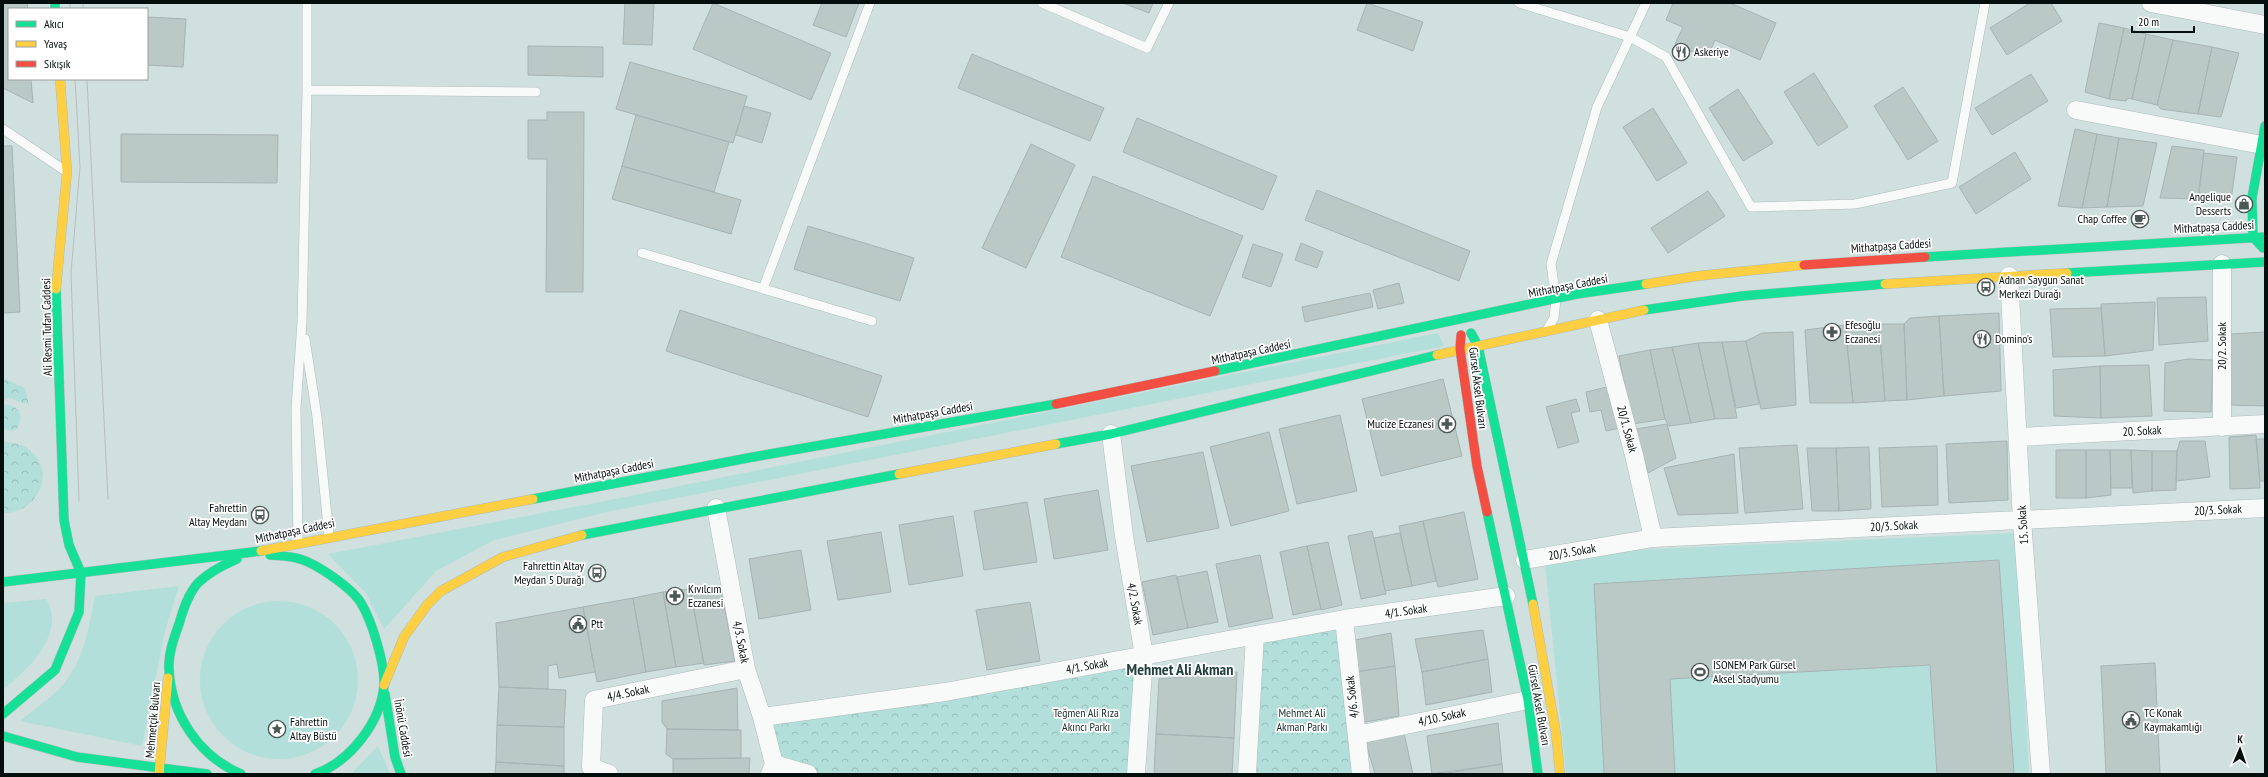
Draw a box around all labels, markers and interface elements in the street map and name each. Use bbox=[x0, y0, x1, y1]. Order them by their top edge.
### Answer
legend bbox=[8, 8, 148, 80]
scale bar bbox=[2132, 8, 2194, 34]
text: 20 m bbox=[2138, 14, 2159, 29]
text: Akıcı bbox=[44, 16, 64, 31]
text: Yavaş bbox=[44, 36, 67, 51]
restaurant icon: Askeriye bbox=[1671, 42, 1691, 62]
place label: Askeriye bbox=[1694, 44, 1729, 59]
text: Sıkışık bbox=[44, 56, 71, 71]
place label: Angelique Desserts bbox=[2189, 189, 2231, 218]
shop icon: Angelique Desserts bbox=[2234, 194, 2254, 214]
cafe icon: Chap Coffee bbox=[2130, 209, 2150, 229]
place label: Chap Coffee bbox=[2078, 211, 2127, 226]
street label: Mithatpaşa Caddesi bbox=[2173, 217, 2255, 236]
street label: Mithatpaşa Caddesi bbox=[1850, 235, 1932, 256]
street label: Mithatpaşa Caddesi bbox=[1527, 270, 1609, 301]
place label: Adnan Saygun Sanat Merkezi Durağı bbox=[1999, 272, 2084, 301]
bus stop icon: Adnan Saygun Sanat Merkezi Durağı bbox=[1976, 277, 1996, 297]
street label: Ali Resmi Tufan Caddesi bbox=[38, 278, 55, 376]
place label: Efesoğlu Eczanesi bbox=[1845, 317, 1881, 346]
pharmacy icon: Efesoğlu Eczanesi bbox=[1822, 322, 1842, 342]
street label: 20/2. Sokak bbox=[2214, 322, 2229, 370]
restaurant icon: Domino's bbox=[1972, 329, 1992, 349]
place label: Domino's bbox=[1995, 331, 2032, 346]
street label: Mithatpaşa Caddesi bbox=[1210, 336, 1292, 367]
street label: Gürsel Aksel Bulvarı bbox=[1466, 346, 1491, 430]
street label: Mithatpaşa Caddesi bbox=[892, 398, 974, 427]
street label: 20/1. Sokak bbox=[1614, 404, 1641, 454]
pharmacy icon: Mucize Eczanesi bbox=[1437, 414, 1457, 434]
place label: Mucize Eczanesi bbox=[1367, 416, 1434, 431]
street label: 20. Sokak bbox=[2122, 422, 2162, 439]
street label: Mithatpaşa Caddesi bbox=[573, 455, 655, 486]
place label: Fahrettin Altay Meydanı bbox=[189, 500, 247, 529]
street label: 20/3. Sokak bbox=[2194, 501, 2243, 518]
bus stop icon: Fahrettin Altay Meydanı bbox=[250, 505, 270, 525]
street label: 15. Sokak bbox=[2014, 505, 2031, 545]
street label: Mithatpaşa Caddesi bbox=[254, 515, 336, 546]
street label: 20/3. Sokak bbox=[1870, 517, 1919, 534]
street label: 20/3. Sokak bbox=[1547, 540, 1597, 563]
place label: Fahrettin Altay Meydan 5 Durağı bbox=[514, 558, 584, 587]
bus stop icon: Fahrettin Altay Meydan 5 Durağı bbox=[587, 563, 607, 583]
place label: Kıvılcım Eczanesi bbox=[688, 581, 723, 610]
street label: 4/2. Sokak bbox=[1124, 582, 1147, 627]
pharmacy icon: Kıvılcım Eczanesi bbox=[665, 586, 685, 606]
street label: 4/1. Sokak bbox=[1384, 600, 1428, 621]
public building icon: Ptt bbox=[568, 614, 588, 634]
place label: Ptt bbox=[591, 616, 604, 631]
street label: 4/3. Sokak bbox=[730, 620, 753, 665]
street label: 4/1. Sokak bbox=[1065, 654, 1110, 677]
place label: ISONEM Park Gürsel Aksel Stadyumu bbox=[1713, 657, 1796, 686]
district label: Mehmet Ali Akman bbox=[1127, 659, 1233, 679]
sports icon: ISONEM Park Gürsel Aksel Stadyumu bbox=[1690, 662, 1710, 682]
street label: Gürsel Aksel Bulvarı bbox=[1525, 663, 1554, 747]
street label: 4/6. Sokak bbox=[1342, 675, 1361, 719]
street label: Mehmetçik Bulvarı bbox=[142, 681, 163, 759]
street label: 4/4. Sokak bbox=[605, 681, 651, 704]
street label: İnönü Caddesi bbox=[391, 698, 416, 758]
street label: 4/10. Sokak bbox=[1417, 704, 1467, 729]
park label: Teğmen Ali Rıza Akıncı Parkı bbox=[1053, 705, 1119, 734]
park label: Mehmet Ali Akman Parkı bbox=[1276, 705, 1328, 734]
place label: TC Konak Kaymakamlığı bbox=[2144, 705, 2202, 734]
public building icon: TC Konak Kaymakamlığı bbox=[2121, 710, 2141, 730]
place label: Fahrettin Altay Büstü bbox=[290, 714, 337, 743]
place icon: Fahrettin Altay Büstü bbox=[267, 719, 287, 739]
north arrow bbox=[2220, 729, 2260, 769]
text: K bbox=[2237, 732, 2244, 746]

